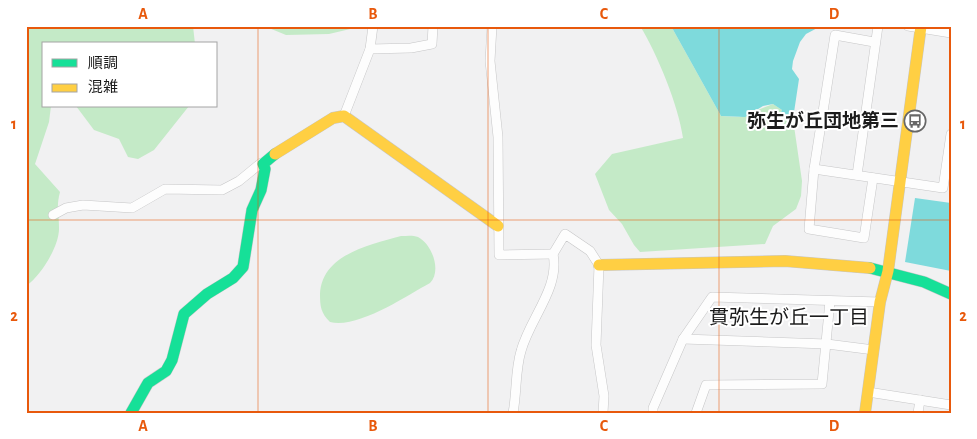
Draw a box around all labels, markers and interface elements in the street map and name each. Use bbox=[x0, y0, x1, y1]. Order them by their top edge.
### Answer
text: A bbox=[138, 6, 148, 22]
text: B bbox=[368, 6, 378, 22]
text: C bbox=[600, 6, 609, 22]
text: D bbox=[829, 6, 840, 22]
legend bbox=[42, 42, 218, 108]
text: 順調 bbox=[88, 56, 118, 71]
text: 混雑 bbox=[88, 79, 118, 95]
bus stop icon: 弥生が丘団地第三 bbox=[903, 109, 927, 133]
place label: 弥生が丘団地第三 bbox=[747, 110, 899, 131]
text: 1 bbox=[11, 116, 17, 132]
text: 1 bbox=[960, 116, 966, 132]
district label: 貫弥生が丘一丁目 bbox=[709, 307, 869, 328]
text: 2 bbox=[10, 308, 18, 324]
text: 2 bbox=[959, 308, 967, 324]
text: A bbox=[138, 418, 148, 434]
text: B bbox=[368, 418, 378, 434]
text: C bbox=[600, 418, 609, 434]
text: D bbox=[829, 418, 840, 434]

